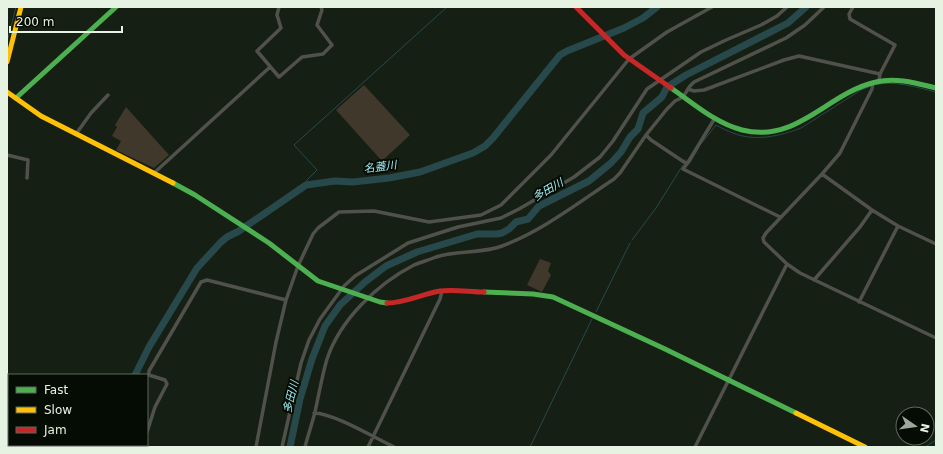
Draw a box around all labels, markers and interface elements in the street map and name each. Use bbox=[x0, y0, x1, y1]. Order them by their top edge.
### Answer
scale bar bbox=[10, 8, 122, 34]
text: 200 m bbox=[16, 15, 54, 29]
water label: 名蓋川 bbox=[363, 158, 398, 175]
water label: 多田川 bbox=[530, 176, 566, 204]
legend bbox=[8, 374, 148, 446]
water label: 多田川 bbox=[281, 378, 302, 415]
text: Fast bbox=[44, 383, 68, 397]
text: Slow bbox=[44, 403, 72, 417]
north arrow bbox=[895, 406, 935, 446]
text: N bbox=[917, 422, 932, 434]
text: Jam bbox=[43, 423, 67, 437]

